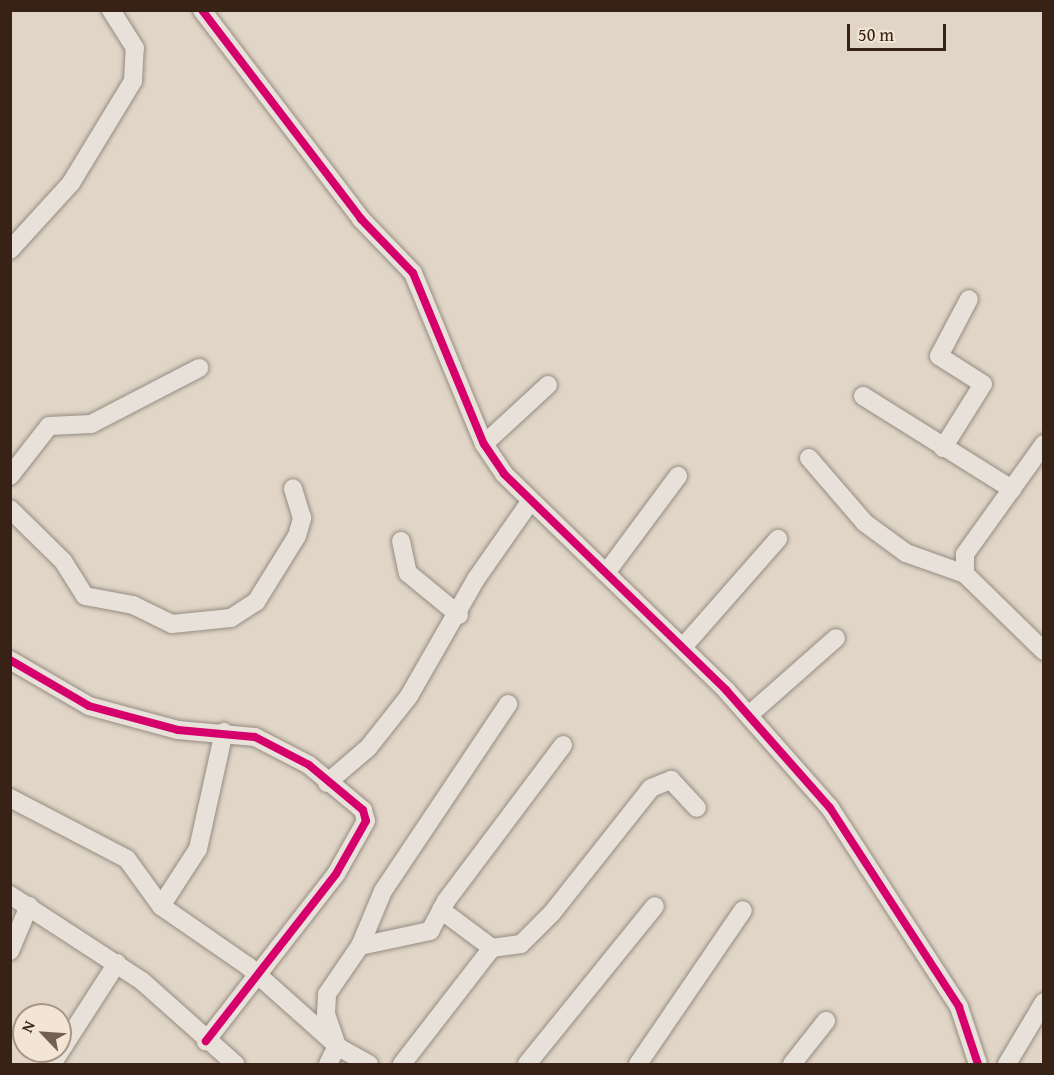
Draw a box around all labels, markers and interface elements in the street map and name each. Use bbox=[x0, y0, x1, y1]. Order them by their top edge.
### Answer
scale bar bbox=[850, 12, 949, 50]
text: 50 m bbox=[858, 21, 894, 48]
north arrow bbox=[12, 1003, 72, 1063]
text: N bbox=[14, 1016, 41, 1036]

